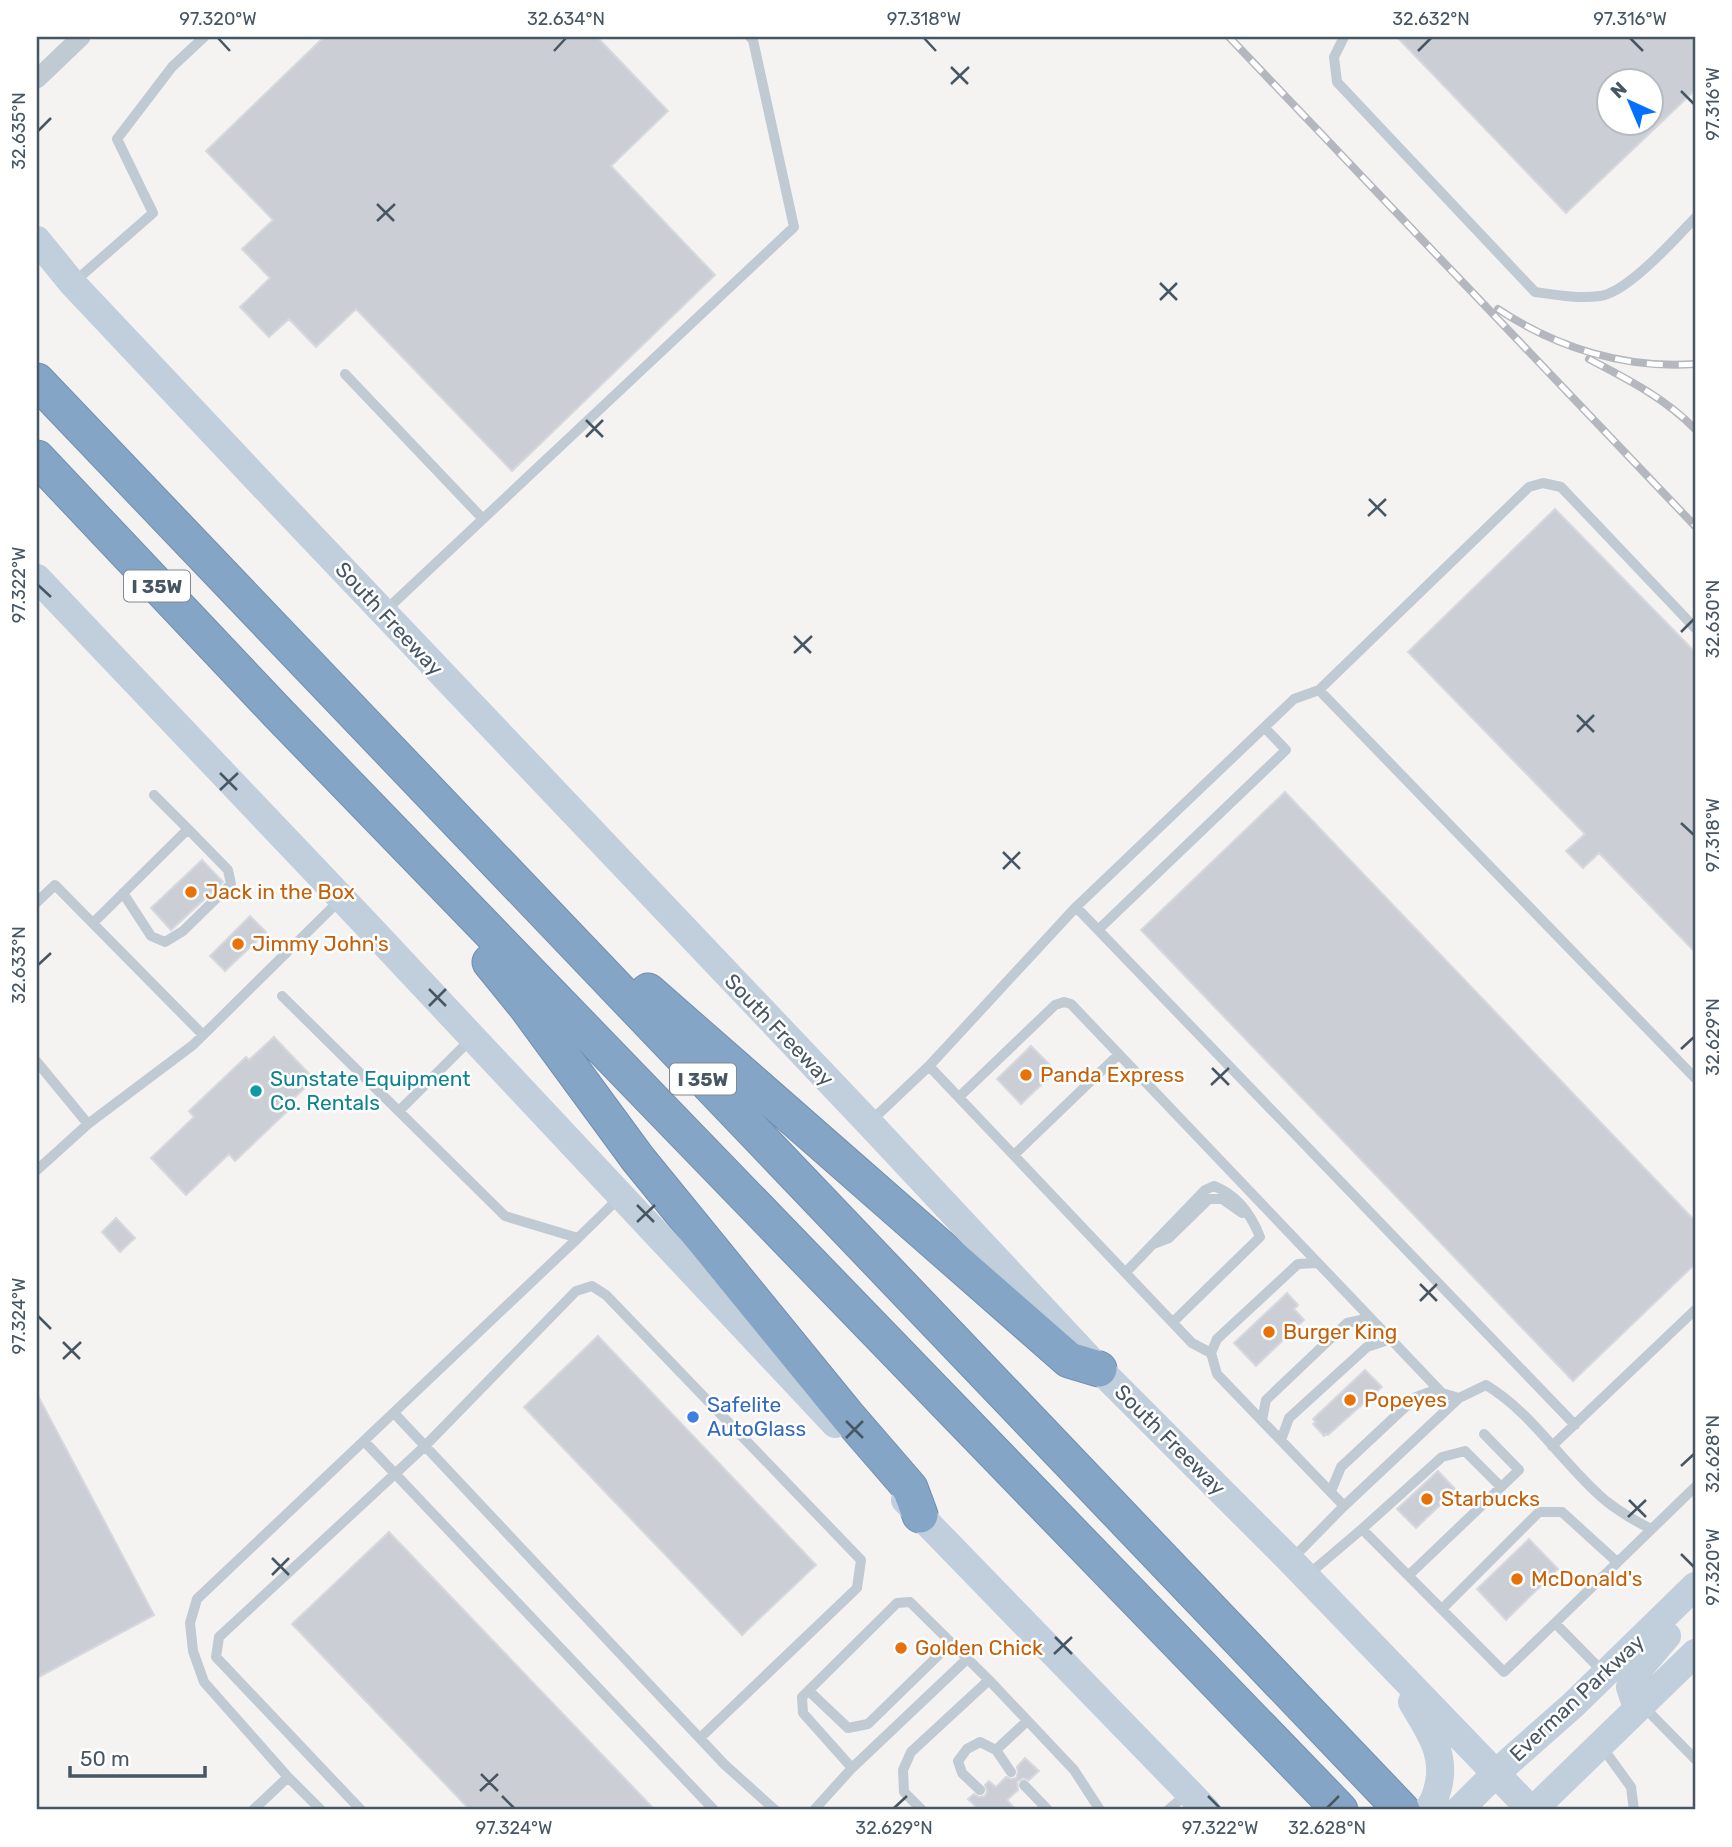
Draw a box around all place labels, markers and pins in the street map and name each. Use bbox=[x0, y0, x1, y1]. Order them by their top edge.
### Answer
place label: Jack in the Box bbox=[205, 879, 355, 904]
marker: Jack in the Box bbox=[183, 884, 199, 900]
place label: Jimmy John's bbox=[252, 931, 389, 956]
marker: Jimmy John's bbox=[230, 936, 246, 952]
place label: Panda Express bbox=[1040, 1062, 1184, 1087]
place label: Sunstate Equipment Co. Rentals bbox=[270, 1066, 471, 1115]
marker: Panda Express bbox=[1018, 1067, 1034, 1083]
marker: Sunstate Equipment Co. Rentals bbox=[248, 1083, 264, 1099]
place label: Burger King bbox=[1283, 1319, 1397, 1344]
marker: Burger King bbox=[1261, 1324, 1277, 1340]
place label: Popeyes bbox=[1364, 1387, 1447, 1412]
place label: Safelite AutoGlass bbox=[707, 1392, 806, 1441]
marker: Popeyes bbox=[1342, 1392, 1358, 1408]
marker: Safelite AutoGlass bbox=[685, 1409, 701, 1425]
place label: Starbucks bbox=[1441, 1486, 1540, 1511]
marker: Starbucks bbox=[1419, 1491, 1435, 1507]
place label: McDonald's bbox=[1531, 1566, 1643, 1591]
marker: McDonald's bbox=[1509, 1571, 1525, 1587]
place label: Golden Chick bbox=[915, 1635, 1043, 1660]
marker: Golden Chick bbox=[893, 1640, 909, 1656]

